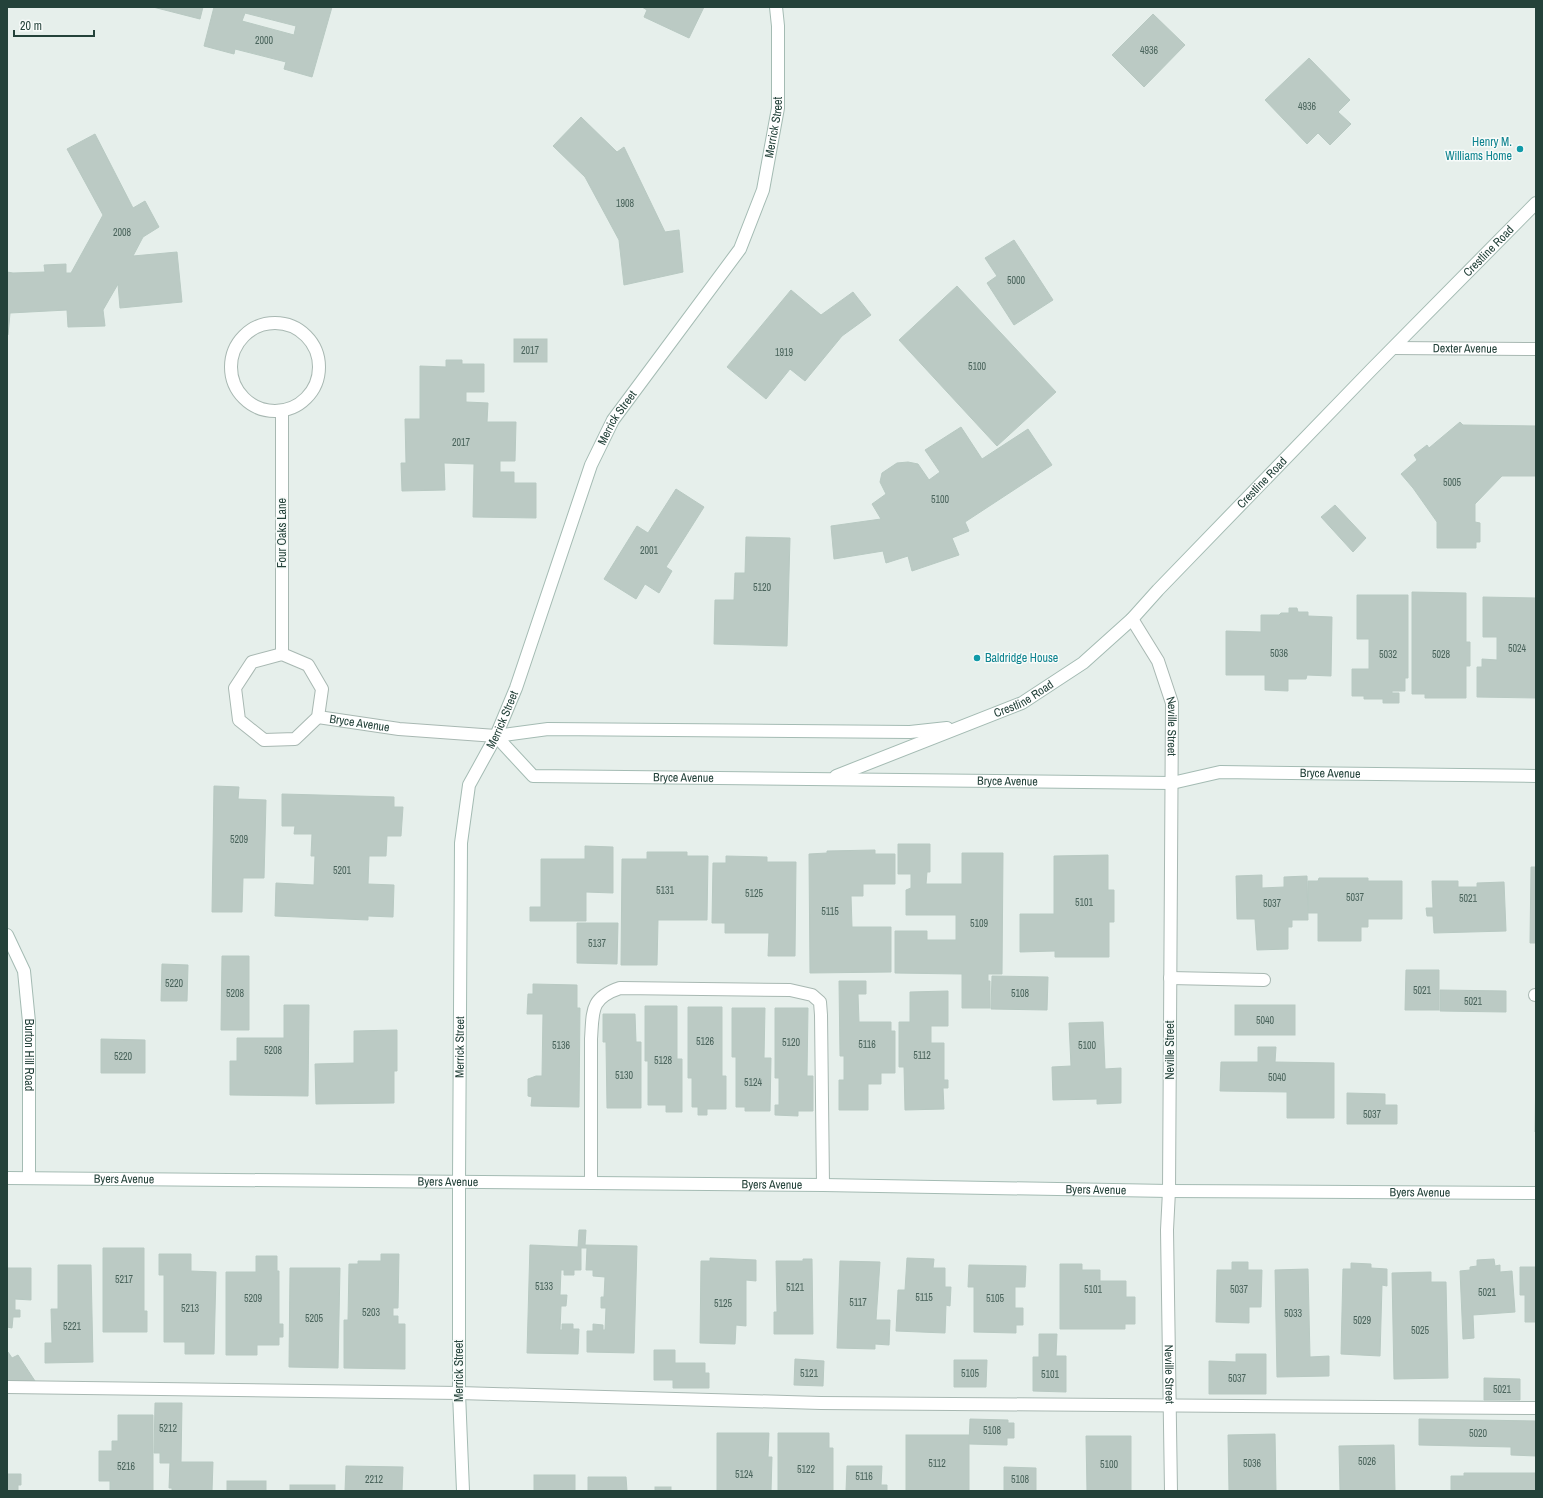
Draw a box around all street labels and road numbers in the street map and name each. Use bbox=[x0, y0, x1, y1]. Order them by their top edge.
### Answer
street label: Merrick Street bbox=[761, 96, 786, 159]
street label: Crestline Road bbox=[1460, 222, 1517, 280]
street label: Dexter Avenue bbox=[1433, 340, 1497, 357]
street label: Merrick Street bbox=[594, 387, 640, 448]
street label: Crestline Road bbox=[1233, 453, 1291, 512]
street label: Four Oaks Lane bbox=[274, 498, 290, 568]
street label: Crestline Road bbox=[991, 677, 1057, 721]
street label: Merrick Street bbox=[482, 688, 522, 752]
street label: Neville Street bbox=[1162, 695, 1180, 756]
street label: Bryce Avenue bbox=[328, 711, 391, 736]
street label: Bryce Avenue bbox=[1300, 765, 1361, 782]
street label: Bryce Avenue bbox=[653, 769, 714, 786]
street label: Bryce Avenue bbox=[977, 773, 1038, 790]
street label: Merrick Street bbox=[452, 1016, 468, 1078]
street label: Burton Hill Road bbox=[21, 1019, 37, 1091]
street label: Neville Street bbox=[1162, 1020, 1178, 1080]
street label: Byers Avenue bbox=[94, 1171, 154, 1187]
street label: Byers Avenue bbox=[418, 1174, 478, 1190]
street label: Byers Avenue bbox=[742, 1176, 802, 1193]
street label: Byers Avenue bbox=[1065, 1181, 1126, 1198]
street label: Byers Avenue bbox=[1390, 1184, 1450, 1201]
street label: Merrick Street bbox=[451, 1340, 467, 1402]
street label: Neville Street bbox=[1161, 1345, 1178, 1404]

